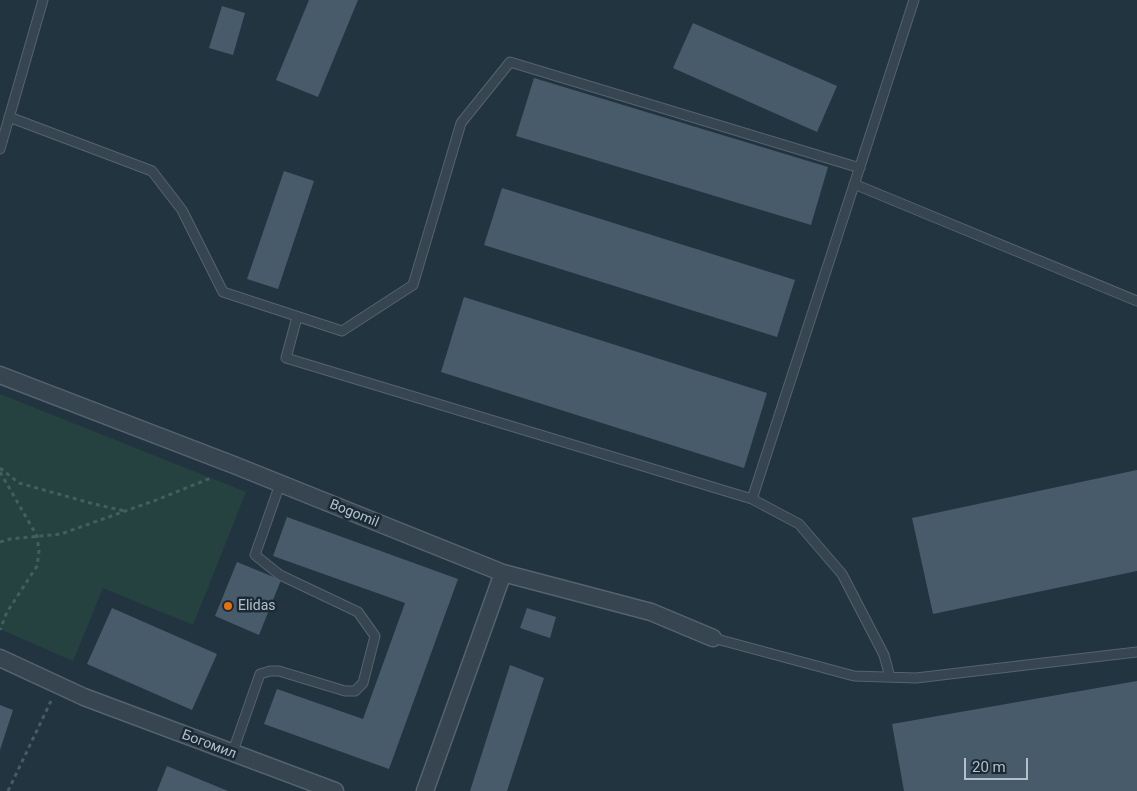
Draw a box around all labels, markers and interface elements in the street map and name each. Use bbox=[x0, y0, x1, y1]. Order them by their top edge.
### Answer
street label: Bogomil bbox=[327, 497, 381, 531]
place label: Elidas bbox=[238, 598, 276, 614]
marker: Elidas bbox=[222, 600, 234, 612]
street label: Богомил bbox=[179, 727, 239, 763]
scale bar bbox=[967, 748, 1031, 780]
text: 20 m bbox=[972, 758, 1006, 776]

